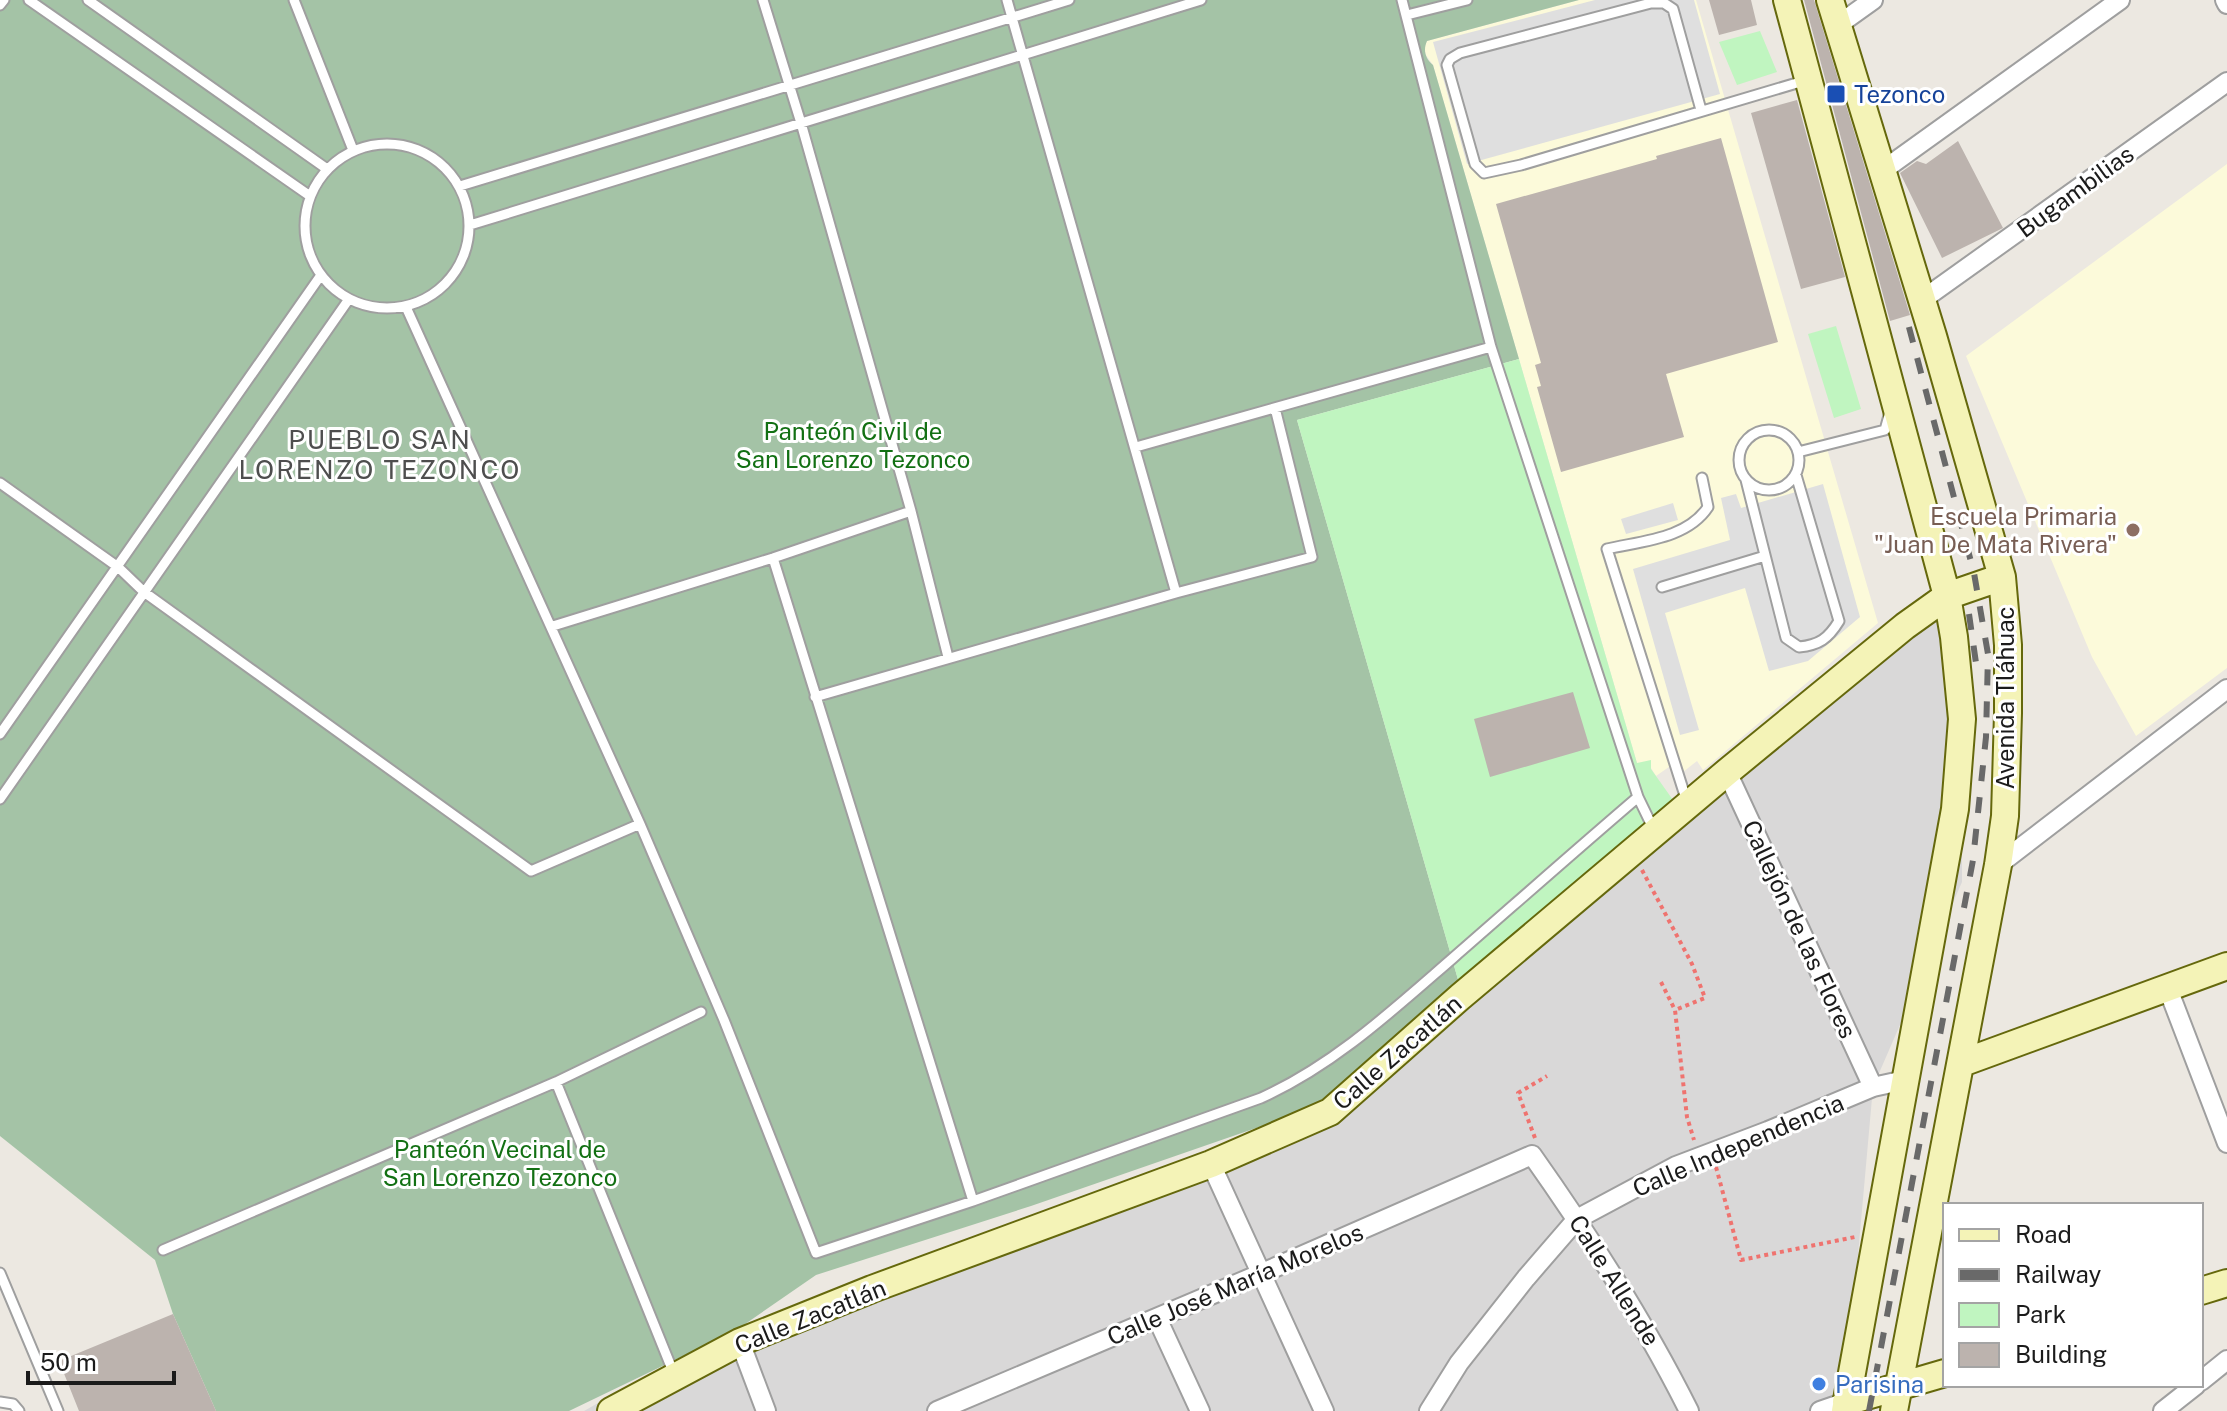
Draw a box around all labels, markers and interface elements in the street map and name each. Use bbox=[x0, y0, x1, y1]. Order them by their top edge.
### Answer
place label: Tezonco bbox=[1854, 80, 1945, 108]
marker: Tezonco bbox=[1825, 83, 1847, 105]
street label: Bugambilias bbox=[2011, 139, 2139, 243]
park label: Panteón Civil de San Lorenzo Tezonco bbox=[736, 417, 970, 473]
district label: PUEBLO SAN LORENZO TEZONCO bbox=[239, 424, 521, 485]
place label: Escuela Primaria "Juan De Mata Rivera" bbox=[1874, 502, 2117, 558]
marker: Escuela Primaria "Juan De Mata Rivera" bbox=[2124, 521, 2142, 539]
street label: Avenida Tláhuac bbox=[1991, 606, 2019, 790]
street label: Callejón de las Flores bbox=[1737, 816, 1863, 1042]
street label: Calle Zacatlán bbox=[1327, 989, 1467, 1115]
street label: Calle Independencia bbox=[1628, 1088, 1848, 1202]
park label: Panteón Vecinal de San Lorenzo Tezonco bbox=[383, 1135, 617, 1191]
legend bbox=[1943, 1203, 2203, 1387]
street label: Calle Allende bbox=[1564, 1210, 1666, 1350]
street label: Calle José María Morelos bbox=[1103, 1217, 1367, 1351]
text: Road bbox=[2015, 1220, 2072, 1248]
text: Railway bbox=[2015, 1260, 2101, 1288]
street label: Calle Zacatlán bbox=[730, 1273, 890, 1359]
text: Park bbox=[2015, 1300, 2066, 1328]
scale bar bbox=[28, 1335, 174, 1385]
text: Building bbox=[2015, 1340, 2107, 1368]
text: 50 m bbox=[40, 1348, 97, 1376]
place label: Parisina bbox=[1835, 1370, 1924, 1398]
marker: Parisina bbox=[1810, 1375, 1828, 1393]

